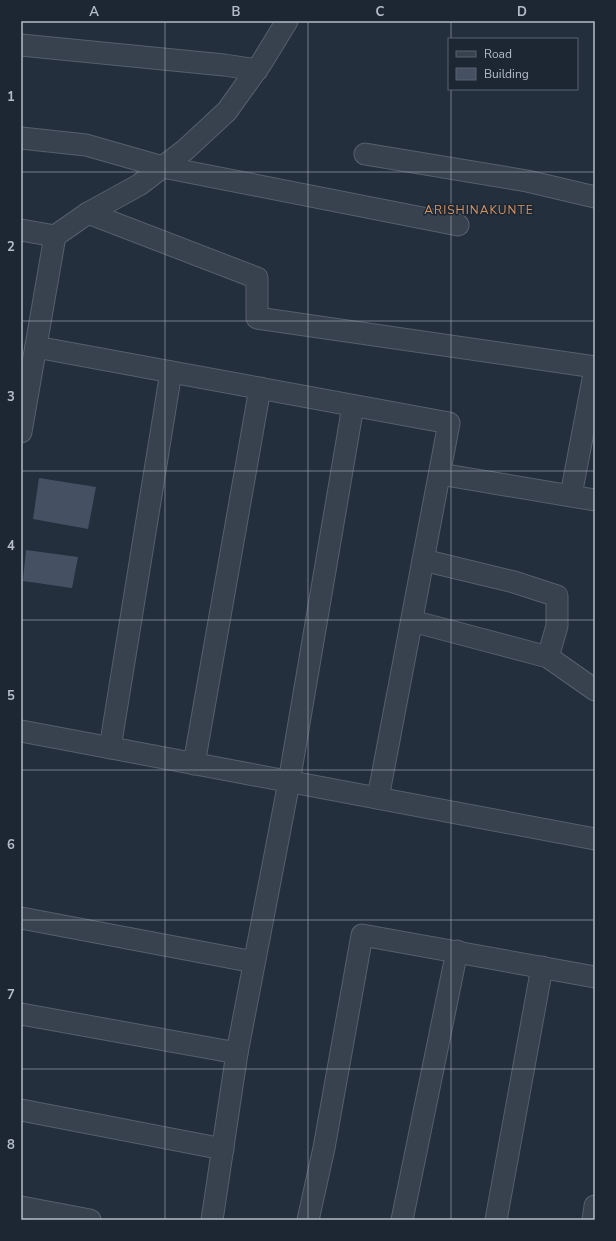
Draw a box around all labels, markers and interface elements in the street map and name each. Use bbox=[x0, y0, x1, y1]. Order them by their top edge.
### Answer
text: A bbox=[89, 3, 99, 21]
text: B bbox=[232, 3, 241, 21]
text: C bbox=[376, 3, 385, 21]
text: D bbox=[517, 3, 527, 21]
legend bbox=[448, 38, 578, 90]
text: Road bbox=[484, 46, 512, 62]
text: Building bbox=[484, 66, 529, 82]
text: 1 bbox=[7, 88, 15, 106]
district label: ARISHINAKUNTE bbox=[424, 202, 534, 218]
text: 2 bbox=[7, 238, 15, 256]
text: 3 bbox=[7, 388, 15, 406]
text: 4 bbox=[7, 537, 15, 555]
text: 5 bbox=[7, 687, 15, 705]
text: 6 bbox=[7, 836, 15, 854]
text: 7 bbox=[7, 986, 15, 1004]
text: 8 bbox=[7, 1136, 15, 1154]

